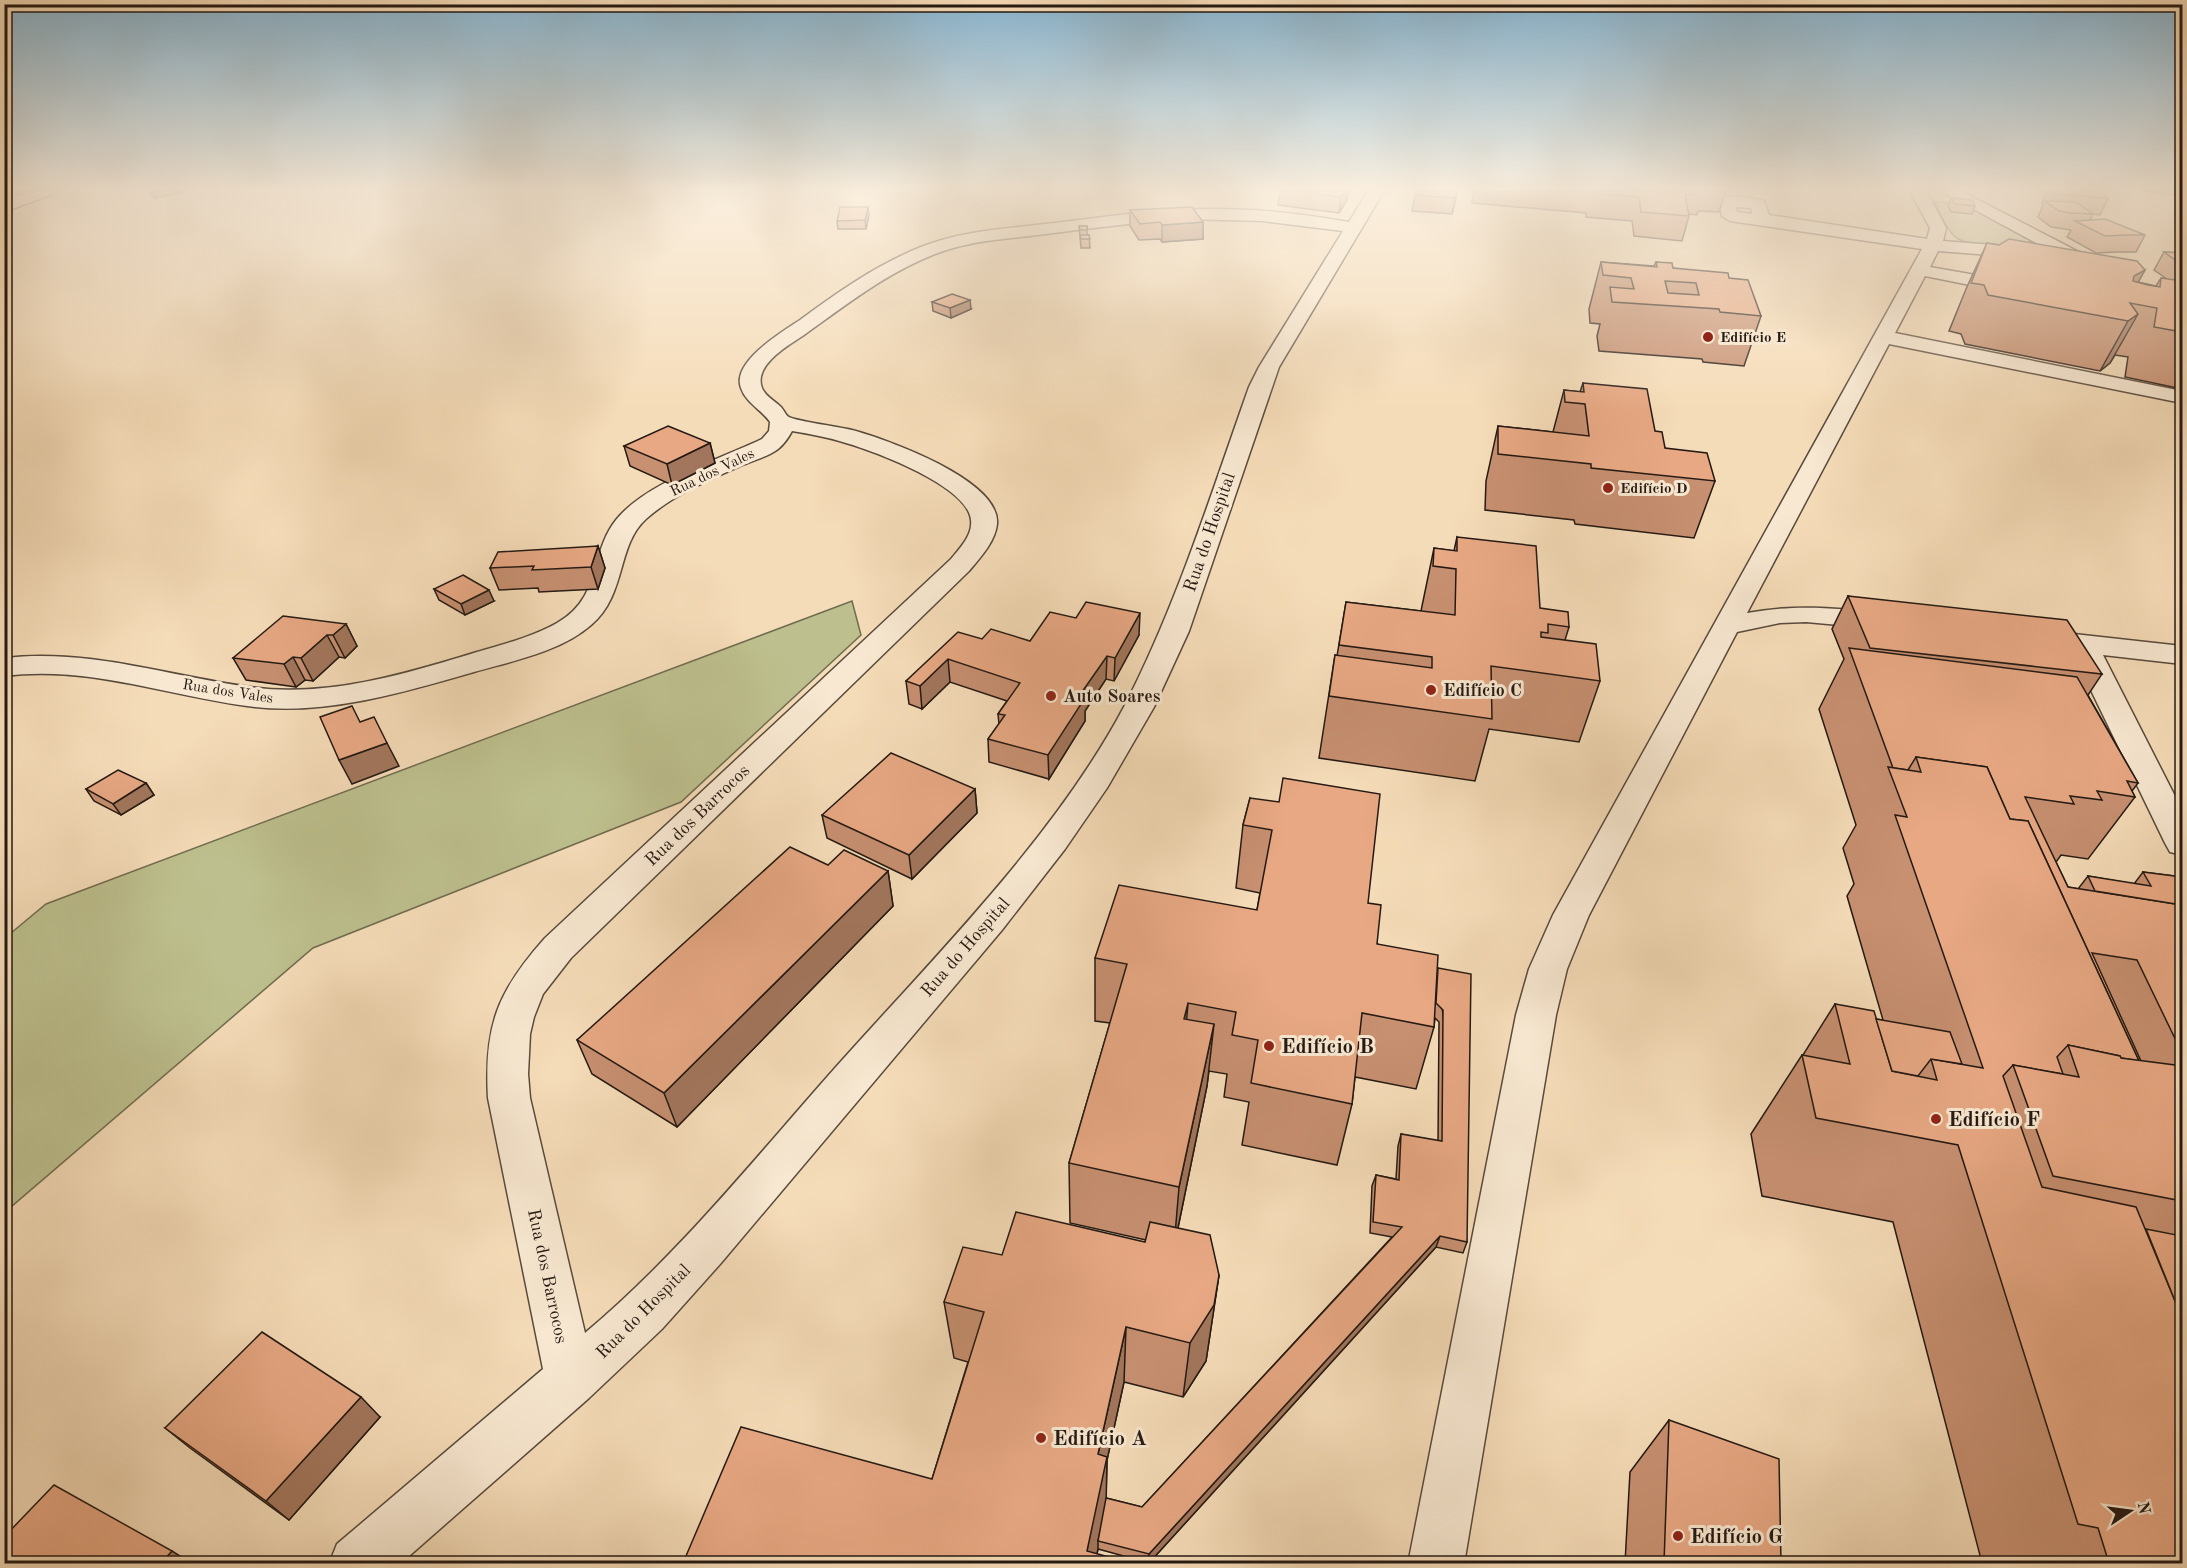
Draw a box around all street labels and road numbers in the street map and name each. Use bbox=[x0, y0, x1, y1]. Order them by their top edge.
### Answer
street label: Rua dos Vales bbox=[668, 447, 757, 500]
street label: Rua do Hospital bbox=[1181, 470, 1239, 594]
street label: Rua dos Vales bbox=[181, 678, 274, 707]
street label: Rua dos Barrocos bbox=[642, 761, 753, 870]
street label: Rua do Hospital bbox=[918, 894, 1014, 1001]
street label: Rua dos Barrocos bbox=[524, 1207, 570, 1345]
street label: Rua do Hospital bbox=[593, 1261, 694, 1362]

